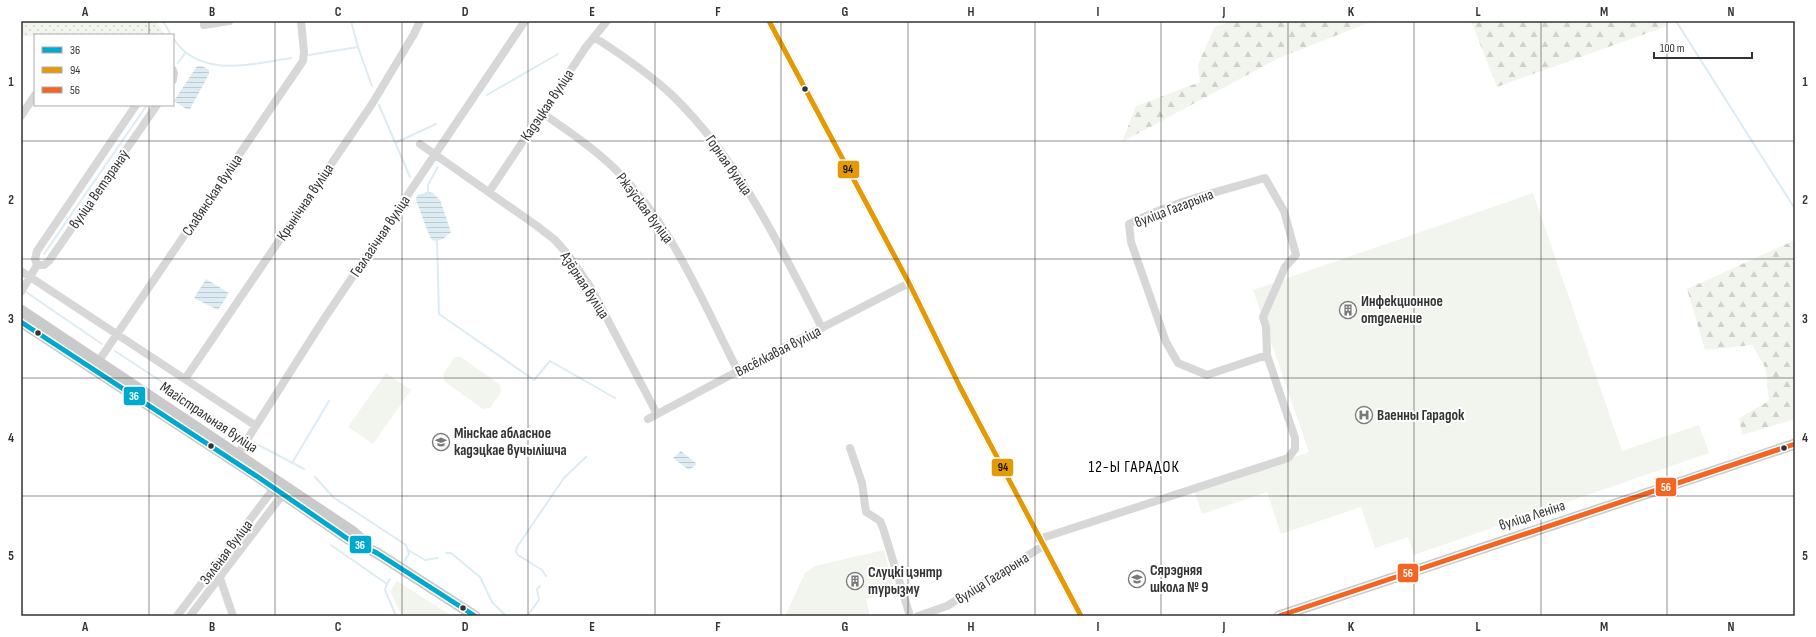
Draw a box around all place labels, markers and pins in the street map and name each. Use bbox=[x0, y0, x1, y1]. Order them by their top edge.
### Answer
unlabelled marker bbox=[800, 84, 810, 94]
place label: Инфекционное отделение bbox=[1361, 292, 1443, 328]
building icon: Инфекционное отделение bbox=[1338, 300, 1358, 320]
unlabelled marker bbox=[33, 328, 43, 338]
hospital icon: Ваенны Гарадок bbox=[1354, 405, 1374, 425]
place label: Ваенны Гарадок bbox=[1377, 406, 1465, 425]
place label: Мінскае абласное кадэцкае вучылішча bbox=[454, 424, 567, 460]
school or university icon: Мінскае абласное кадэцкае вучылішча bbox=[431, 432, 451, 452]
unlabelled marker bbox=[206, 441, 216, 451]
unlabelled marker bbox=[1779, 443, 1789, 453]
place label: Сярэдняя школа № 9 bbox=[1150, 561, 1208, 597]
place label: Слуцкі цэнтр турызму bbox=[868, 563, 942, 599]
school or university icon: Сярэдняя школа № 9 bbox=[1127, 569, 1147, 589]
building icon: Слуцкі цэнтр турызму bbox=[845, 571, 865, 591]
unlabelled marker bbox=[458, 603, 468, 613]

